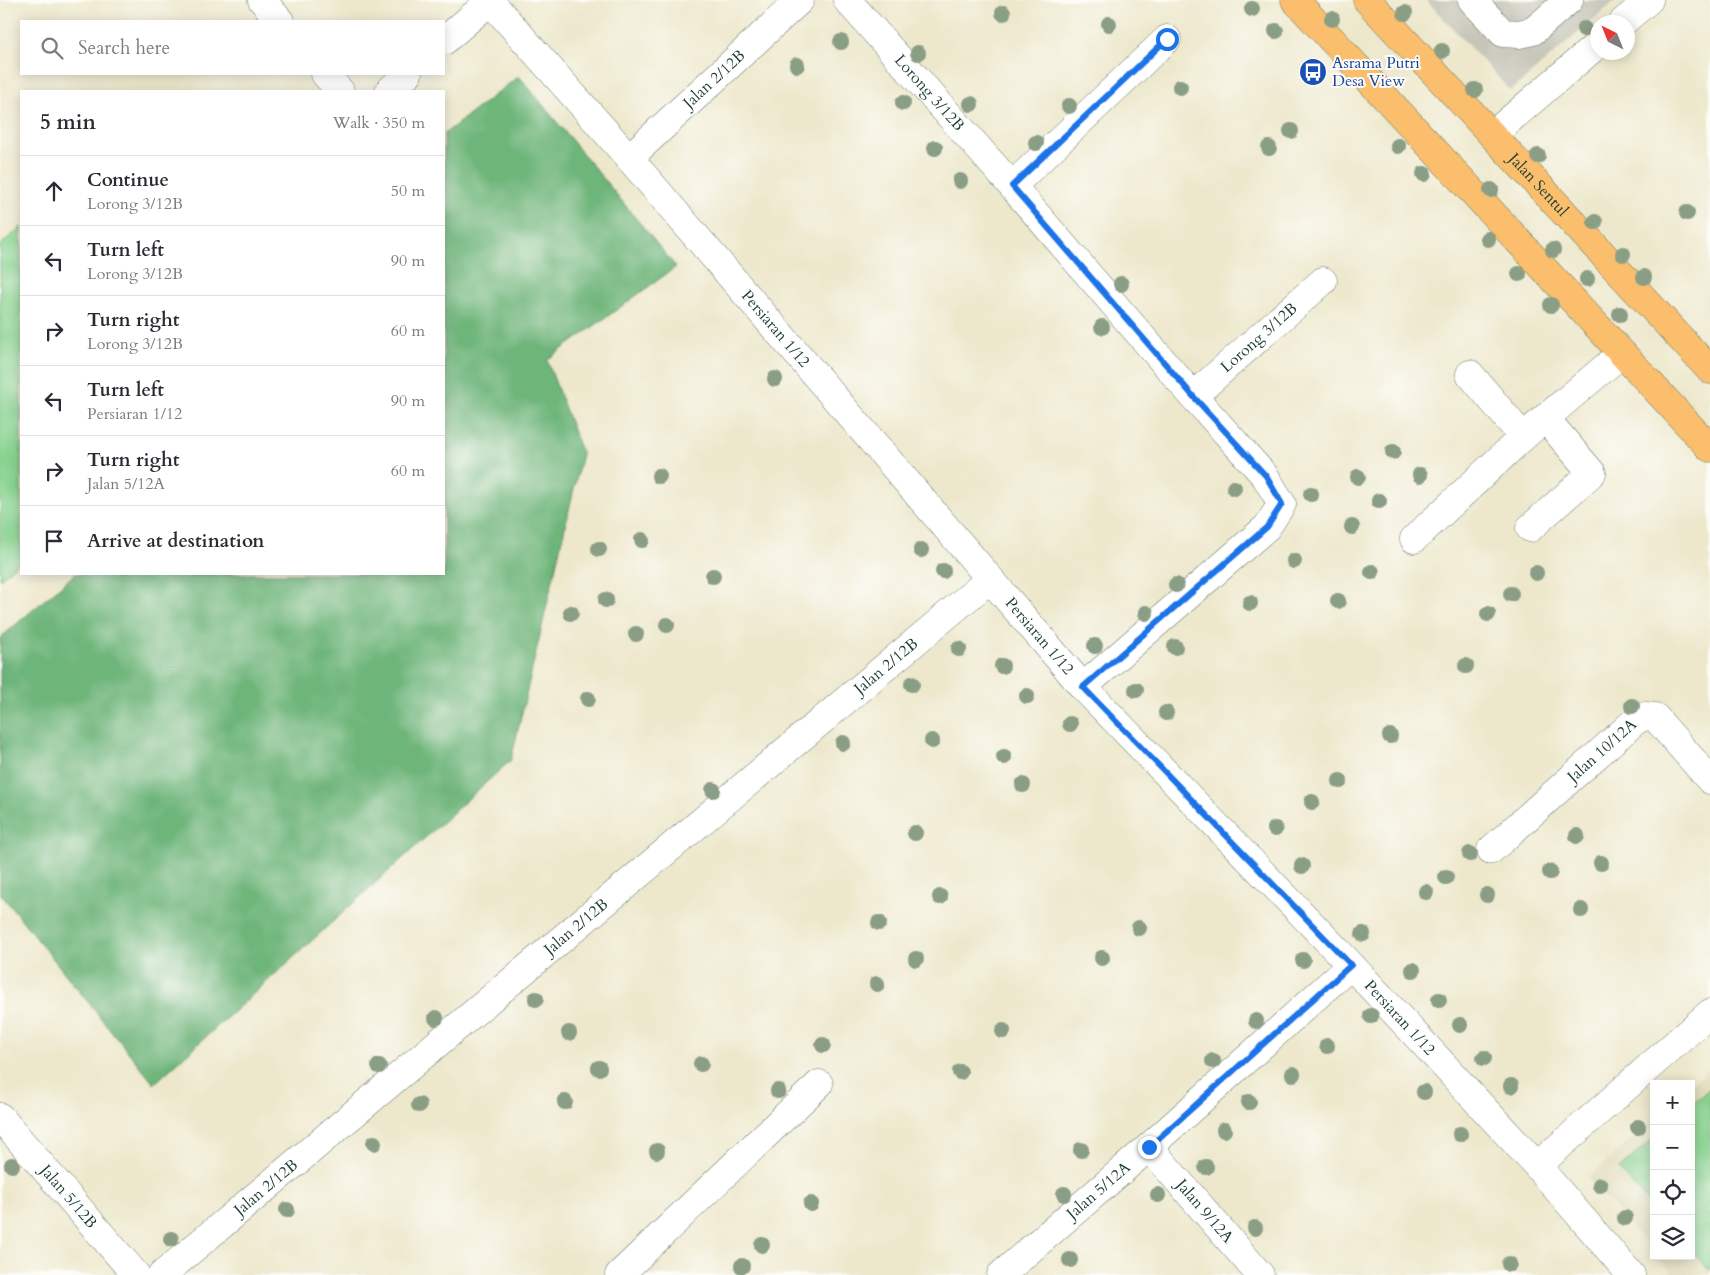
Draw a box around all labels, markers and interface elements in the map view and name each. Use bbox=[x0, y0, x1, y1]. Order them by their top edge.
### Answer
north arrow bbox=[1590, 15, 1635, 60]
search box bbox=[20, 20, 445, 75]
route start bbox=[1156, 28, 1179, 51]
icon: search bbox=[38, 34, 66, 62]
text: Search here bbox=[78, 35, 170, 61]
street label: Jalan 2/12B bbox=[677, 45, 750, 115]
street label: Lorong 3/12B bbox=[889, 50, 969, 136]
place label: Asrama Putri Desa View bbox=[1332, 52, 1420, 92]
bus stop icon: Asrama Putri Desa View bbox=[1298, 57, 1328, 87]
text: 5 min bbox=[40, 108, 96, 137]
text: Walk · 350 m bbox=[333, 112, 425, 134]
street label: Jalan Sentul bbox=[1502, 147, 1573, 221]
text: Continue bbox=[87, 167, 169, 193]
icon: ahead bbox=[40, 177, 68, 205]
text: 50 m bbox=[391, 180, 425, 202]
text: Lorong 3/12B bbox=[87, 193, 183, 215]
text: Turn left bbox=[87, 237, 164, 263]
icon: left bbox=[40, 247, 68, 275]
text: 90 m bbox=[391, 250, 425, 272]
text: Lorong 3/12B bbox=[87, 263, 183, 285]
street label: Persiaran 1/12 bbox=[736, 285, 815, 372]
street label: Lorong 3/12B bbox=[1216, 298, 1302, 378]
text: Turn right bbox=[87, 307, 179, 333]
icon: right bbox=[40, 317, 68, 345]
text: 60 m bbox=[391, 320, 425, 342]
text: Lorong 3/12B bbox=[87, 333, 183, 355]
text: Turn left bbox=[87, 377, 164, 403]
icon: left bbox=[40, 387, 68, 415]
text: 90 m bbox=[391, 390, 425, 412]
text: Persiaran 1/12 bbox=[87, 403, 182, 425]
text: Turn right bbox=[87, 447, 179, 473]
icon: right bbox=[40, 457, 68, 485]
text: 60 m bbox=[391, 460, 425, 482]
text: Jalan 5/12A bbox=[87, 473, 165, 495]
icon: arrive bbox=[40, 527, 68, 555]
text: Arrive at destination bbox=[87, 528, 264, 554]
street label: Persiaran 1/12 bbox=[1000, 593, 1079, 679]
street label: Jalan 2/12B bbox=[848, 633, 923, 701]
street label: Jalan 10/12A bbox=[1561, 713, 1642, 789]
street label: Jalan 2/12B bbox=[538, 893, 613, 962]
street label: Persiaran 1/12 bbox=[1359, 975, 1440, 1060]
map controls bbox=[1650, 1080, 1695, 1260]
button: + bbox=[1650, 1080, 1695, 1125]
button: − bbox=[1650, 1125, 1695, 1170]
route end bbox=[1138, 1136, 1161, 1159]
street label: Jalan 2/12B bbox=[228, 1154, 303, 1222]
street label: Jalan 5/12A bbox=[1060, 1156, 1136, 1226]
street label: Jalan 5/12B bbox=[34, 1159, 102, 1233]
button: locate bbox=[1650, 1170, 1695, 1215]
street label: Jalan 9/12A bbox=[1170, 1173, 1239, 1248]
button: layers bbox=[1650, 1215, 1695, 1260]

